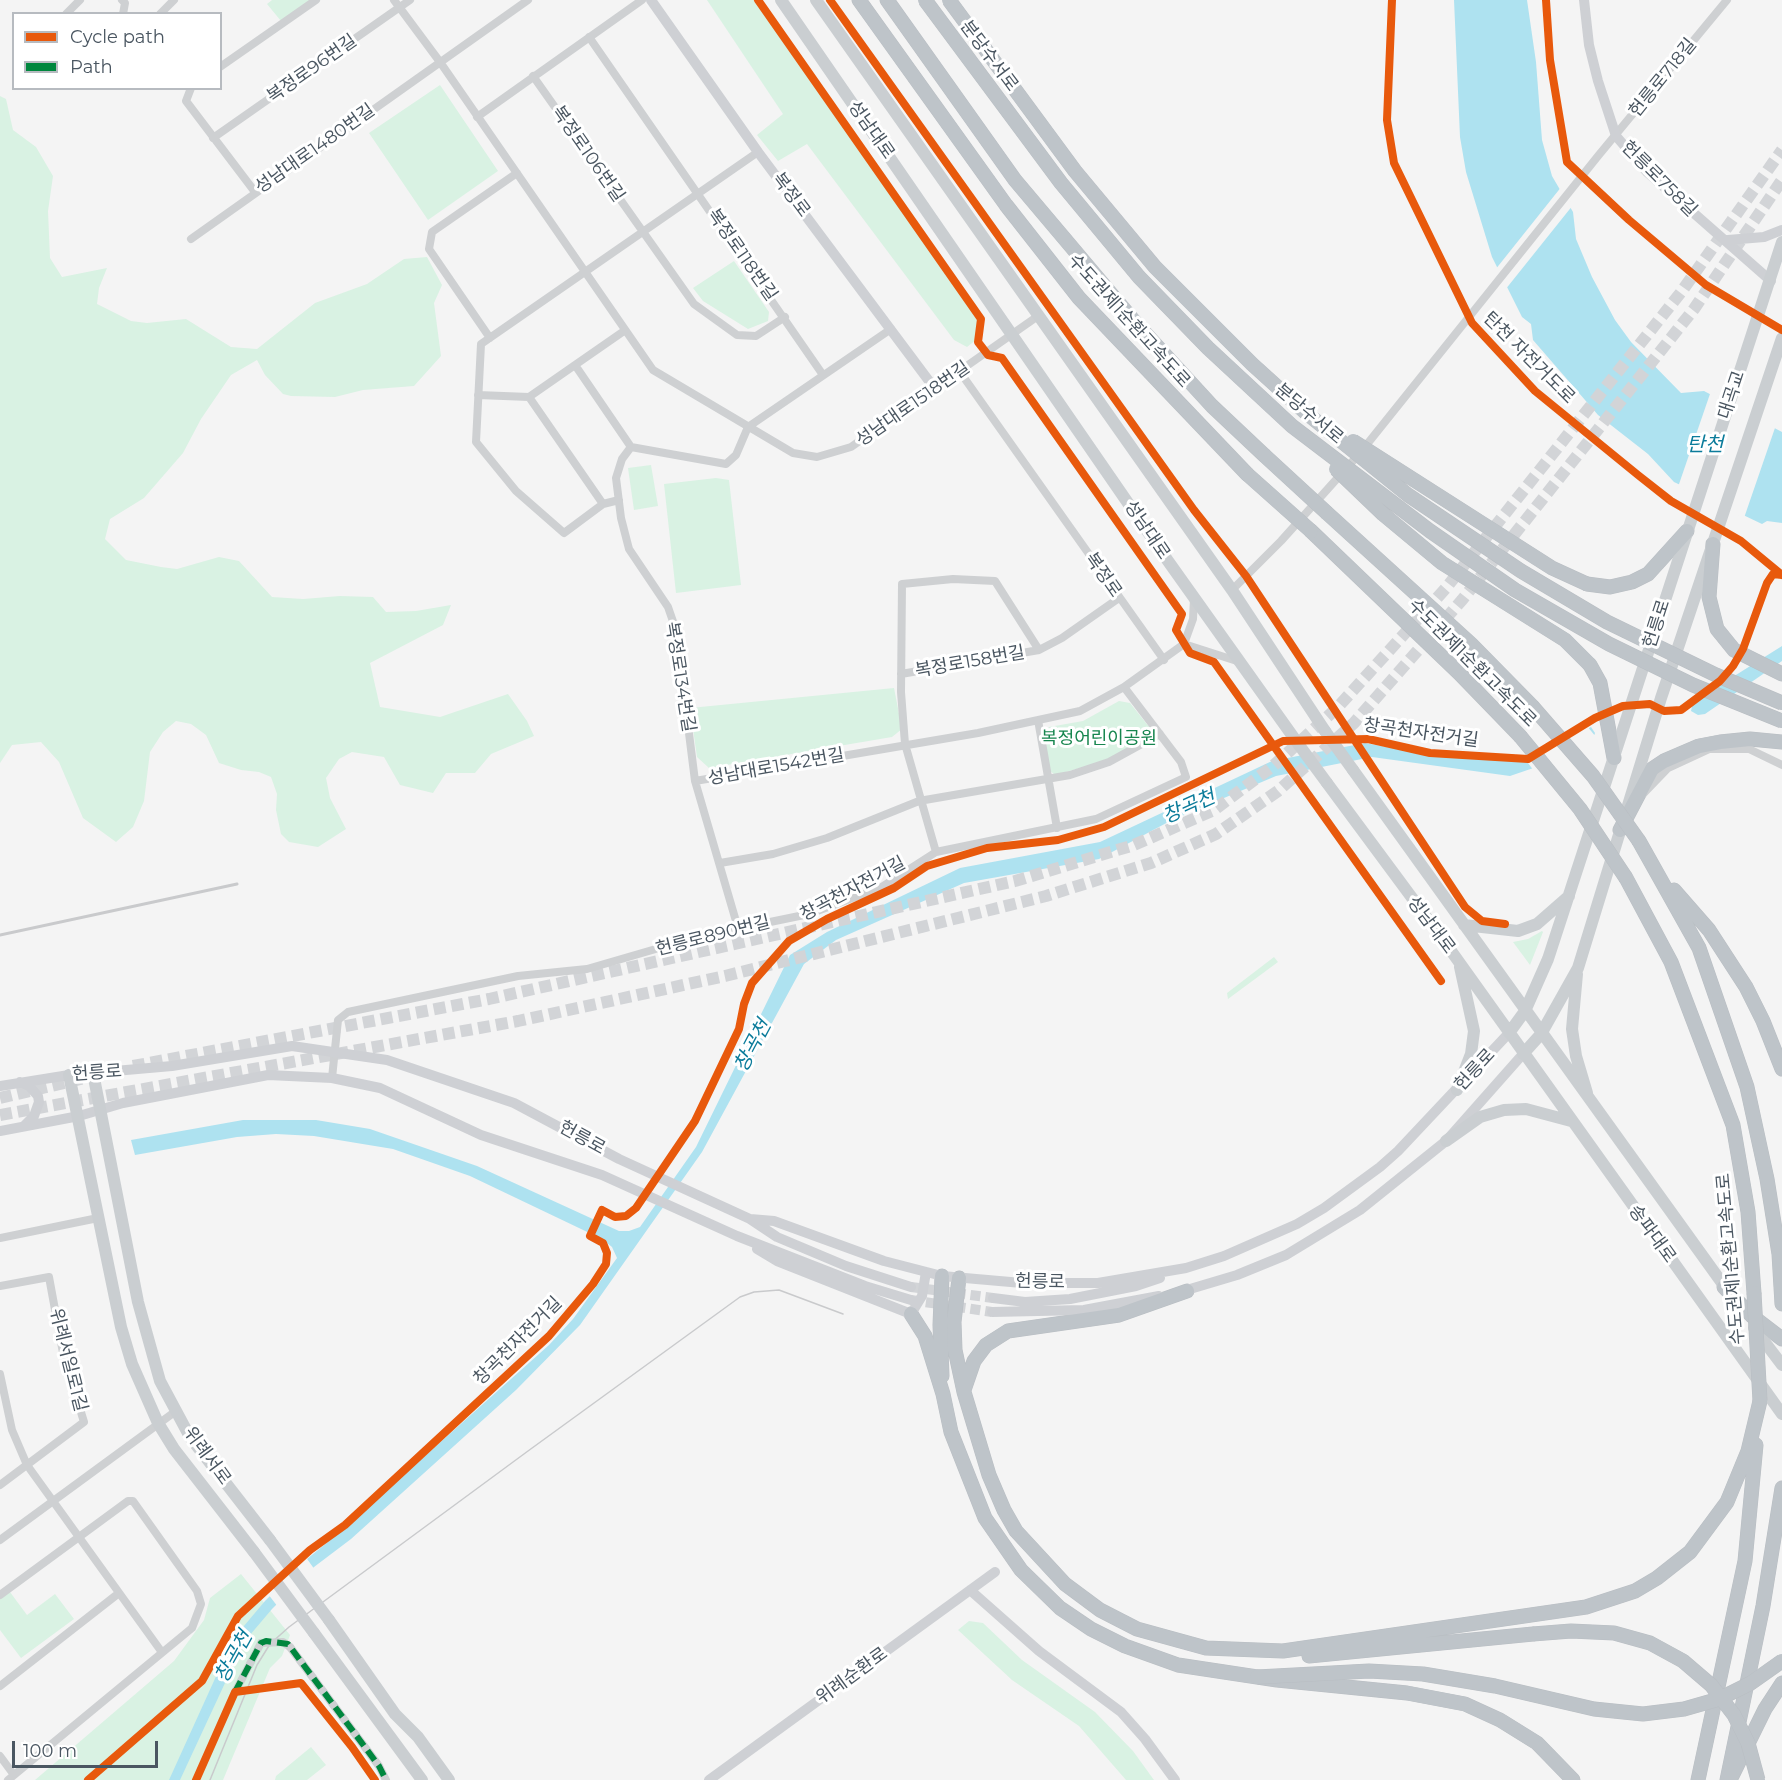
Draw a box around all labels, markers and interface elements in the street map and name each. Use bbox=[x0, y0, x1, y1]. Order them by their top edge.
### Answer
legend bbox=[12, 12, 222, 90]
street label: 분당수서로 bbox=[955, 16, 1023, 96]
text: Cycle path bbox=[70, 26, 165, 48]
street label: 복정로96번길 bbox=[263, 30, 361, 108]
street label: 헌릉로718길 bbox=[1625, 34, 1701, 122]
text: Path bbox=[70, 56, 113, 78]
street label: 성남대로 bbox=[843, 97, 899, 163]
street label: 성남대로1480번길 bbox=[251, 100, 379, 198]
street label: 복정로106번길 bbox=[547, 102, 629, 206]
street label: 헌릉로758길 bbox=[1617, 137, 1701, 221]
street label: 복정로 bbox=[767, 169, 815, 221]
street label: 복정로118번길 bbox=[702, 205, 782, 305]
street label: 수도권제1순환고속도로 bbox=[1063, 250, 1195, 392]
street label: 탄천 자전거도로 bbox=[1479, 308, 1579, 408]
street label: 성남대로1518번길 bbox=[852, 357, 974, 451]
street label: 대곡교 bbox=[1714, 368, 1750, 422]
street label: 분당수서로 bbox=[1270, 379, 1348, 449]
water label: 탄천 bbox=[1687, 433, 1723, 457]
street label: 성남대로 bbox=[1120, 497, 1174, 563]
street label: 복정로 bbox=[1080, 548, 1126, 602]
street label: 수도권제1순환고속도로 bbox=[1404, 595, 1540, 731]
street label: 헌릉로 bbox=[1639, 597, 1675, 651]
street label: 복정로134번길 bbox=[661, 620, 699, 734]
street label: 복정로158번길 bbox=[913, 642, 1027, 682]
street label: 창곡천자전거길 bbox=[1362, 714, 1480, 752]
park label: 복정어린이공원 bbox=[1041, 728, 1157, 750]
street label: 성남대로1542번길 bbox=[706, 744, 846, 790]
water label: 창곡천 bbox=[1159, 785, 1219, 829]
street label: 창곡천자전거길 bbox=[797, 852, 909, 926]
street label: 성남대로 bbox=[1402, 892, 1460, 958]
street label: 헌릉로890번길 bbox=[654, 911, 772, 961]
water label: 창곡천 bbox=[729, 1016, 777, 1076]
street label: 헌릉로 bbox=[1450, 1044, 1500, 1096]
street label: 헌릉로 bbox=[71, 1060, 123, 1086]
street label: 헌릉로 bbox=[555, 1117, 609, 1159]
street label: 수도권제1순환고속도로 bbox=[1713, 1172, 1749, 1346]
street label: 송파대로 bbox=[1624, 1201, 1680, 1267]
street label: 헌릉로 bbox=[1015, 1271, 1065, 1293]
street label: 창곡천자전거길 bbox=[469, 1292, 567, 1390]
street label: 위례서일로1길 bbox=[45, 1306, 91, 1414]
street label: 위례서로 bbox=[179, 1423, 235, 1489]
water label: 창곡천 bbox=[210, 1627, 258, 1687]
street label: 위례순환로 bbox=[812, 1643, 892, 1709]
scale bar bbox=[15, 1729, 160, 1767]
text: 100 m bbox=[23, 1740, 77, 1762]

